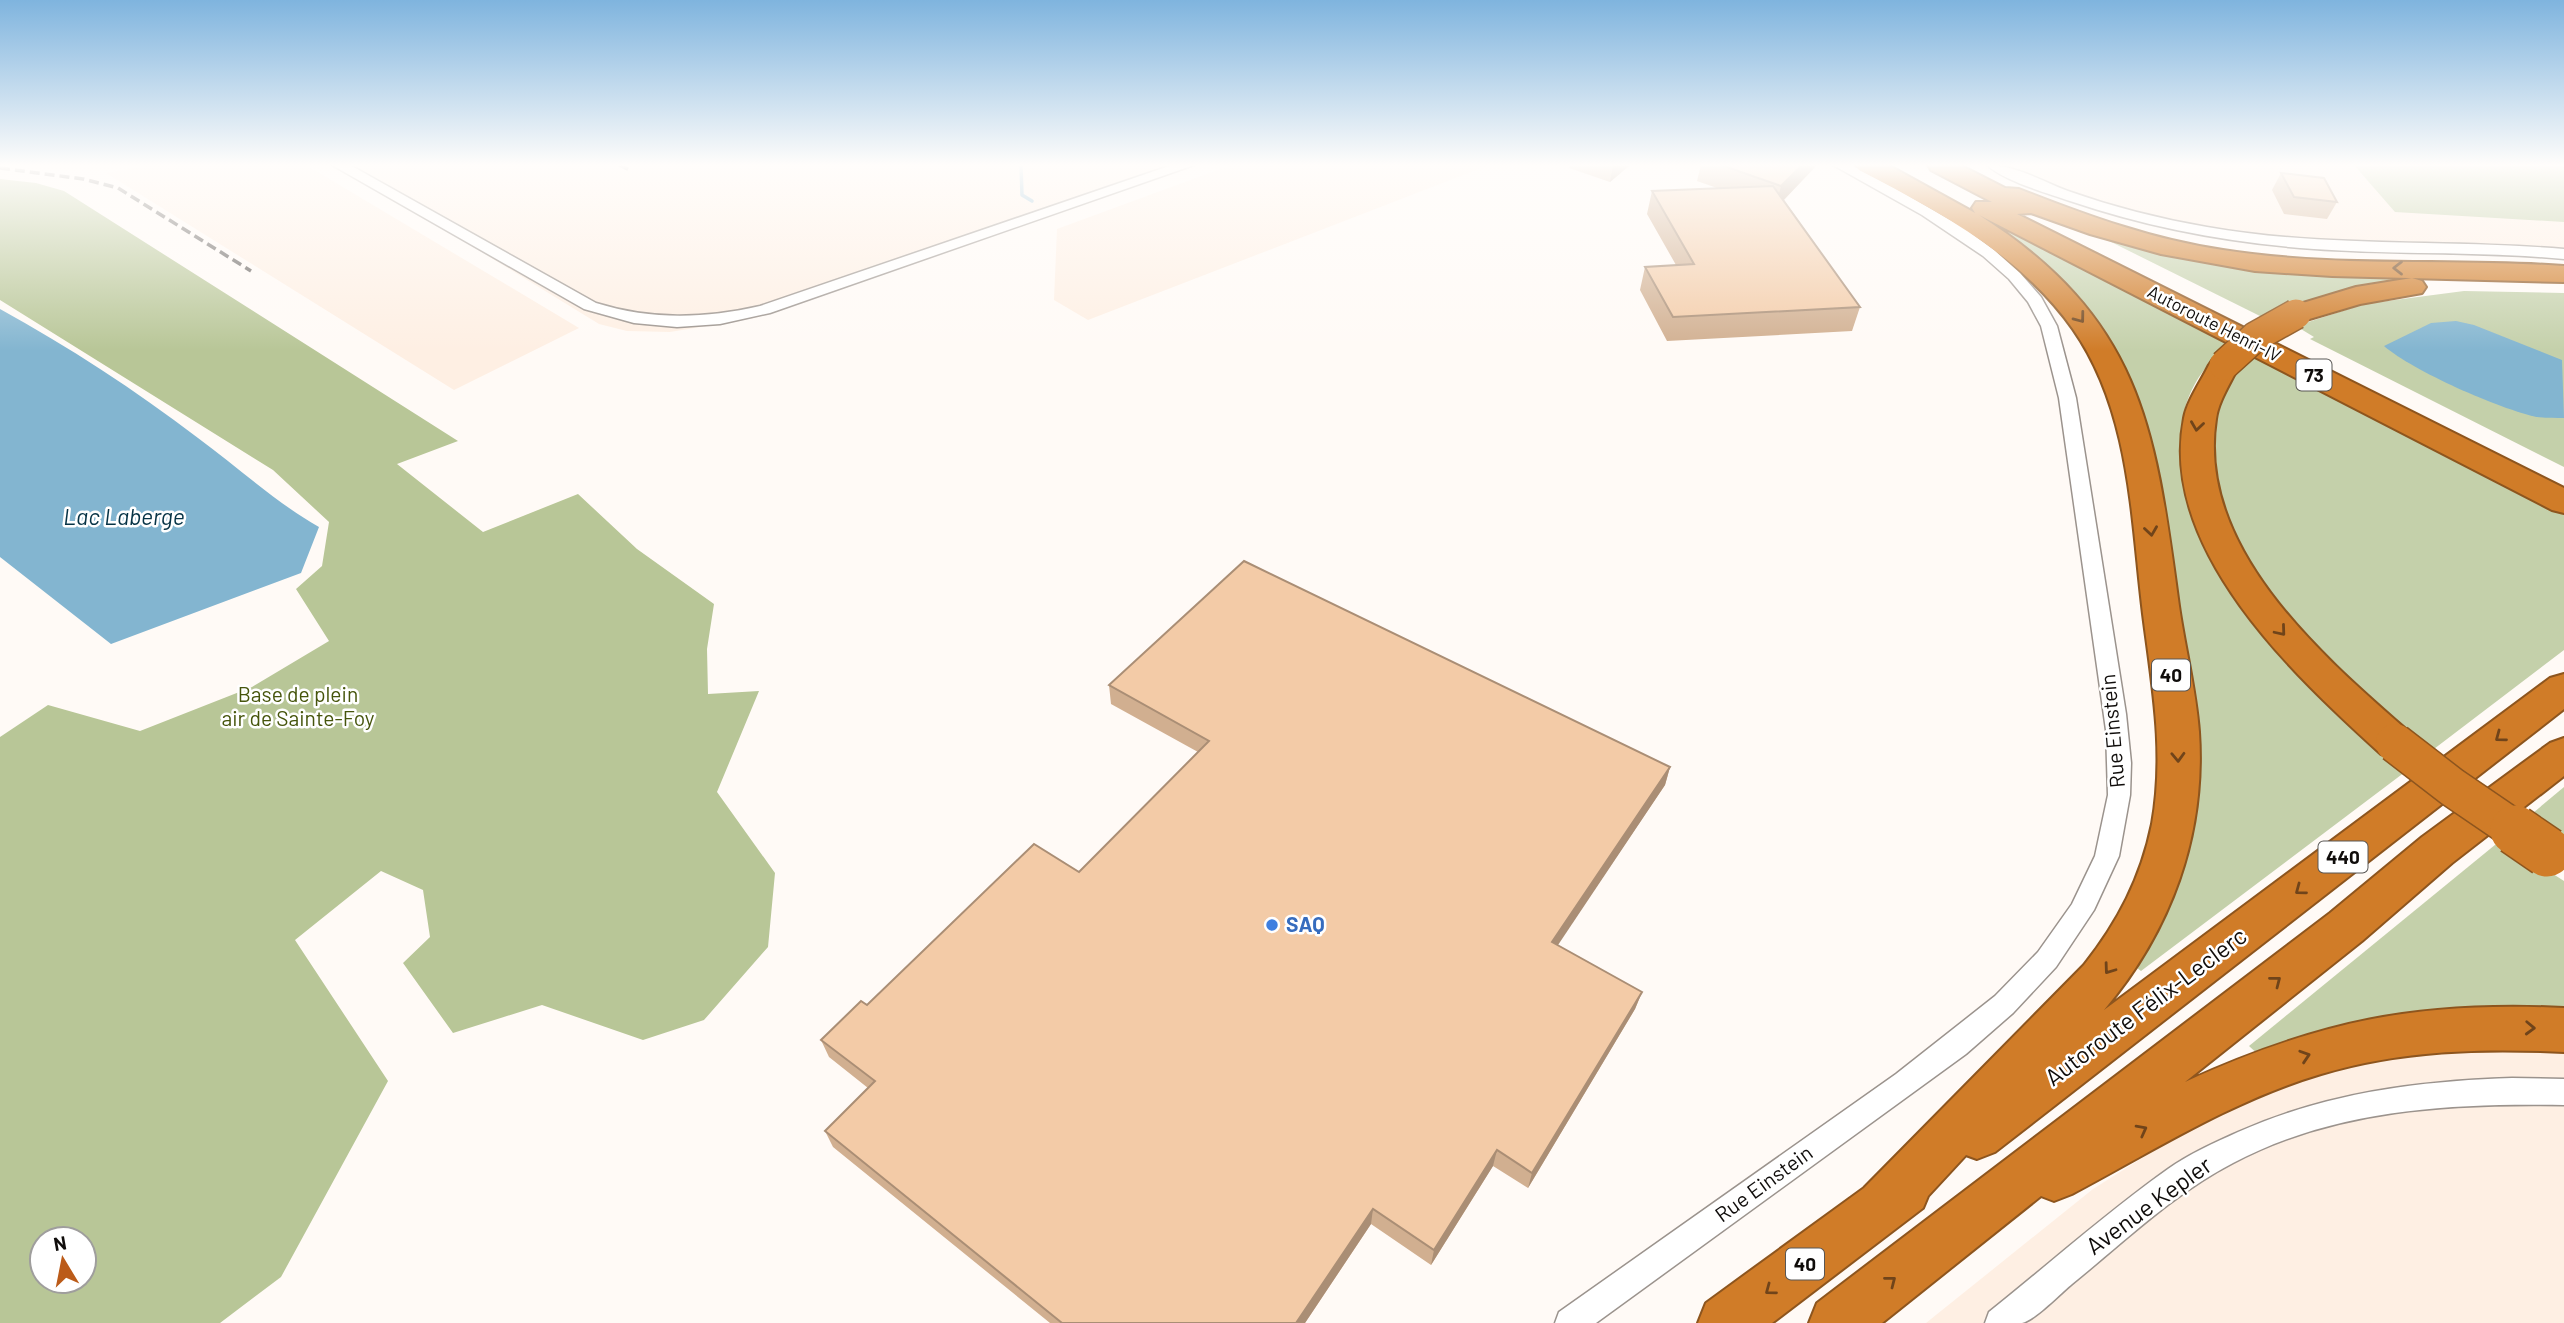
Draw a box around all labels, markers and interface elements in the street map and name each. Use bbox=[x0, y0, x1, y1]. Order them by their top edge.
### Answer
one-way arrow bbox=[2392, 260, 2403, 276]
street label: Autoroute Henri-IV bbox=[2144, 280, 2285, 366]
one-way arrow bbox=[2072, 311, 2085, 323]
road number: 73 bbox=[2296, 360, 2332, 390]
one-way arrow bbox=[2190, 420, 2205, 432]
water label: Lac Laberge bbox=[63, 502, 185, 530]
one-way arrow bbox=[2143, 526, 2158, 537]
one-way arrow bbox=[2272, 623, 2285, 635]
road number: 40 bbox=[2152, 660, 2190, 690]
street label: Rue Einstein bbox=[2094, 673, 2129, 789]
park label: Base de plein air de Sainte-Foy bbox=[221, 681, 375, 730]
one-way arrow bbox=[2495, 728, 2507, 741]
one-way arrow bbox=[2171, 752, 2186, 763]
road number: 440 bbox=[2318, 842, 2368, 872]
one-way arrow bbox=[2295, 882, 2307, 895]
place label: SAQ bbox=[1286, 911, 1325, 936]
marker: SAQ bbox=[1264, 917, 1280, 933]
street label: Autoroute Félix-Leclerc bbox=[2038, 920, 2252, 1091]
one-way arrow bbox=[2105, 962, 2118, 974]
one-way arrow bbox=[2268, 977, 2280, 990]
one-way arrow bbox=[2524, 1021, 2535, 1036]
one-way arrow bbox=[2299, 1050, 2311, 1065]
one-way arrow bbox=[2135, 1125, 2148, 1138]
street label: Rue Einstein bbox=[1710, 1139, 1817, 1226]
street label: Avenue Kepler bbox=[2080, 1149, 2217, 1260]
north arrow bbox=[28, 1225, 98, 1295]
text: N bbox=[52, 1230, 68, 1255]
road number: 40 bbox=[1786, 1248, 1824, 1280]
one-way arrow bbox=[1882, 1277, 1895, 1289]
one-way arrow bbox=[1765, 1282, 1777, 1295]

